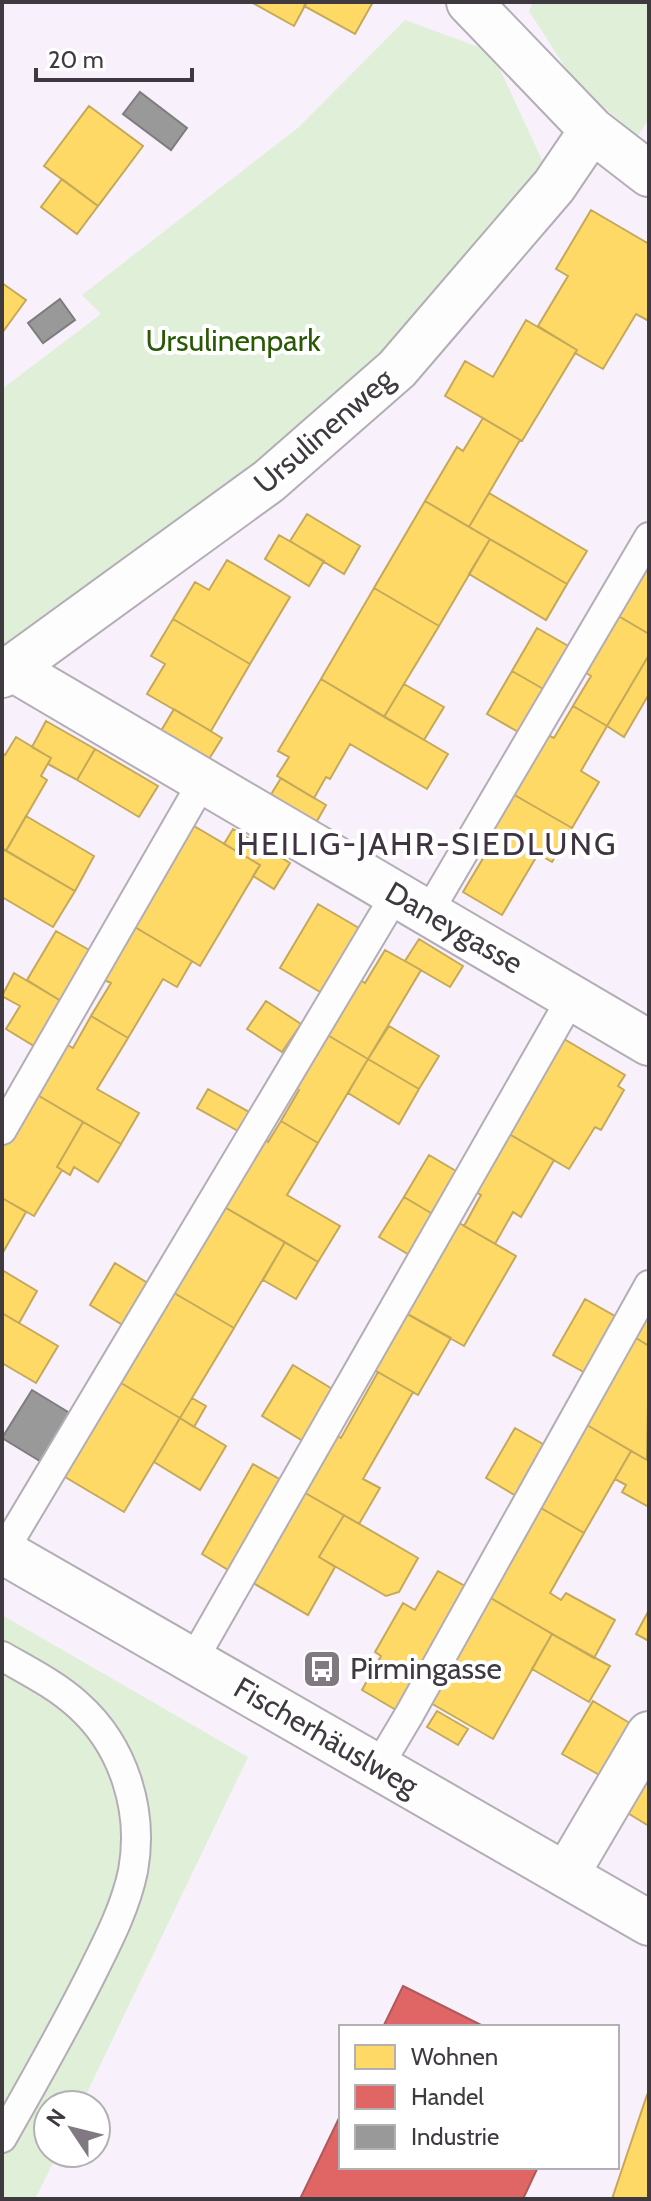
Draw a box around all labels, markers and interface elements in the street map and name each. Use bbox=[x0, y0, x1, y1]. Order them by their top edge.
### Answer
scale bar bbox=[36, 32, 192, 82]
text: 20 m bbox=[48, 45, 104, 74]
park label: Ursulinenpark bbox=[145, 322, 321, 359]
street label: Ursulinenweg bbox=[246, 359, 402, 501]
district label: HEILIG-JAHR-SIEDLUNG bbox=[236, 824, 618, 863]
street label: Daneygasse bbox=[379, 873, 530, 982]
bus stop icon: Pirmingasse bbox=[301, 1648, 343, 1690]
place label: Pirmingasse bbox=[350, 1650, 502, 1687]
street label: Fischerhäuslweg bbox=[228, 1669, 426, 1805]
legend bbox=[339, 2025, 619, 2169]
text: Wohnen bbox=[411, 2042, 498, 2071]
text: Handel bbox=[411, 2082, 484, 2111]
north arrow bbox=[32, 2089, 112, 2169]
text: N bbox=[41, 2104, 72, 2132]
text: Industrie bbox=[411, 2122, 499, 2151]

